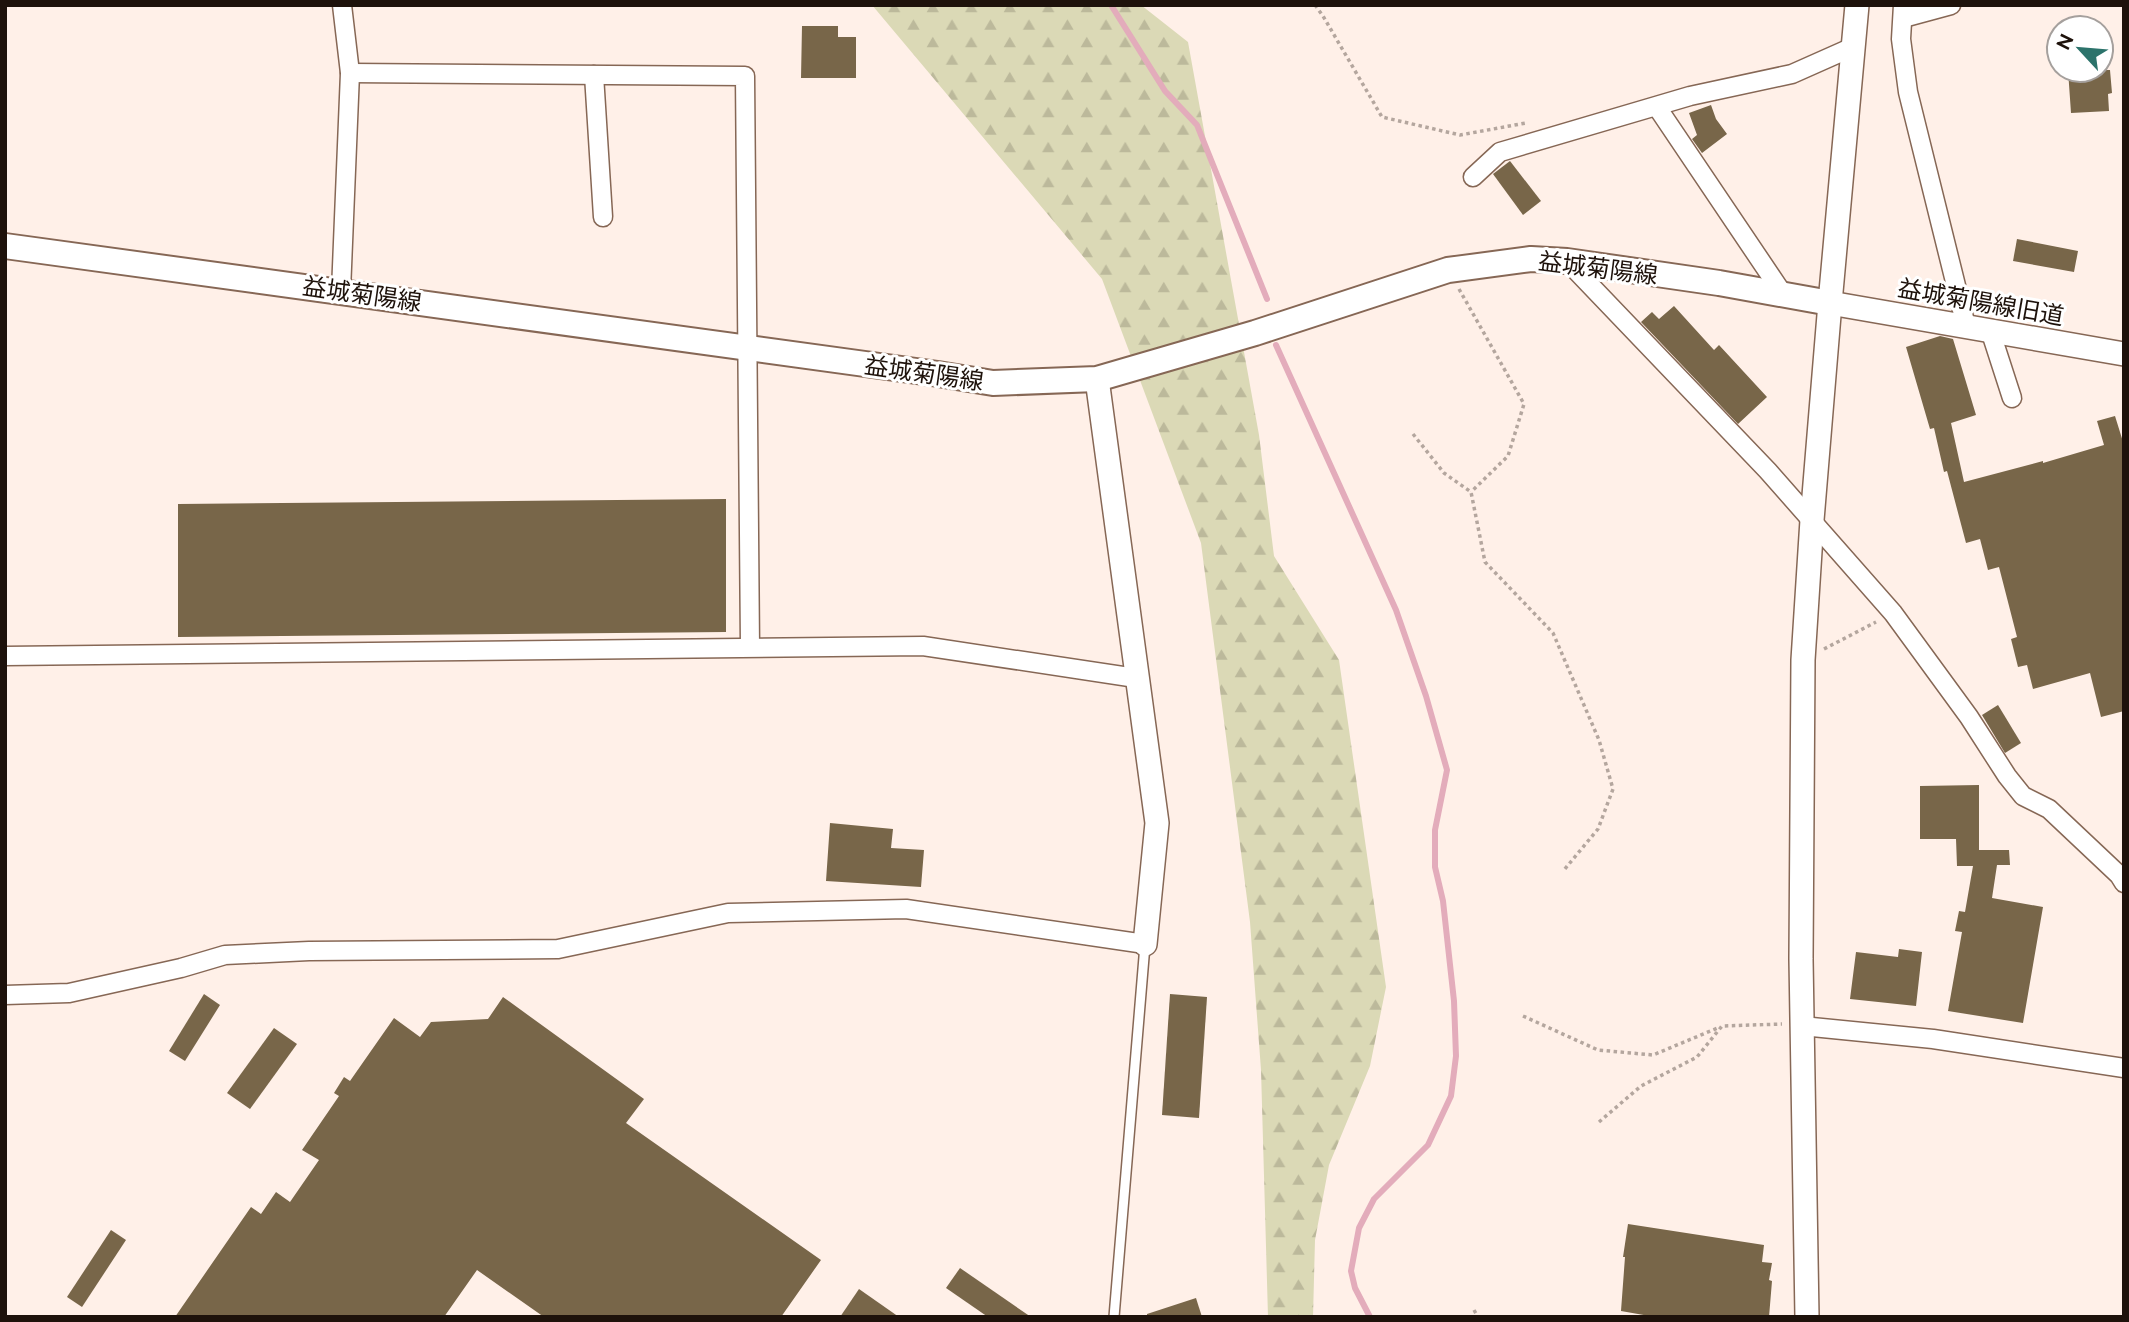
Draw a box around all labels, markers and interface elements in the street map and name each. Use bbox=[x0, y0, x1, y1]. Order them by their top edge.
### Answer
north arrow bbox=[2045, 14, 2115, 84]
text: N bbox=[2052, 30, 2078, 53]
street label: 益城菊陽線 bbox=[1537, 246, 1659, 290]
street label: 益城菊陽線 bbox=[301, 271, 423, 317]
street label: 益城菊陽線旧道 bbox=[1896, 273, 2066, 331]
street label: 益城菊陽線 bbox=[863, 350, 985, 396]

